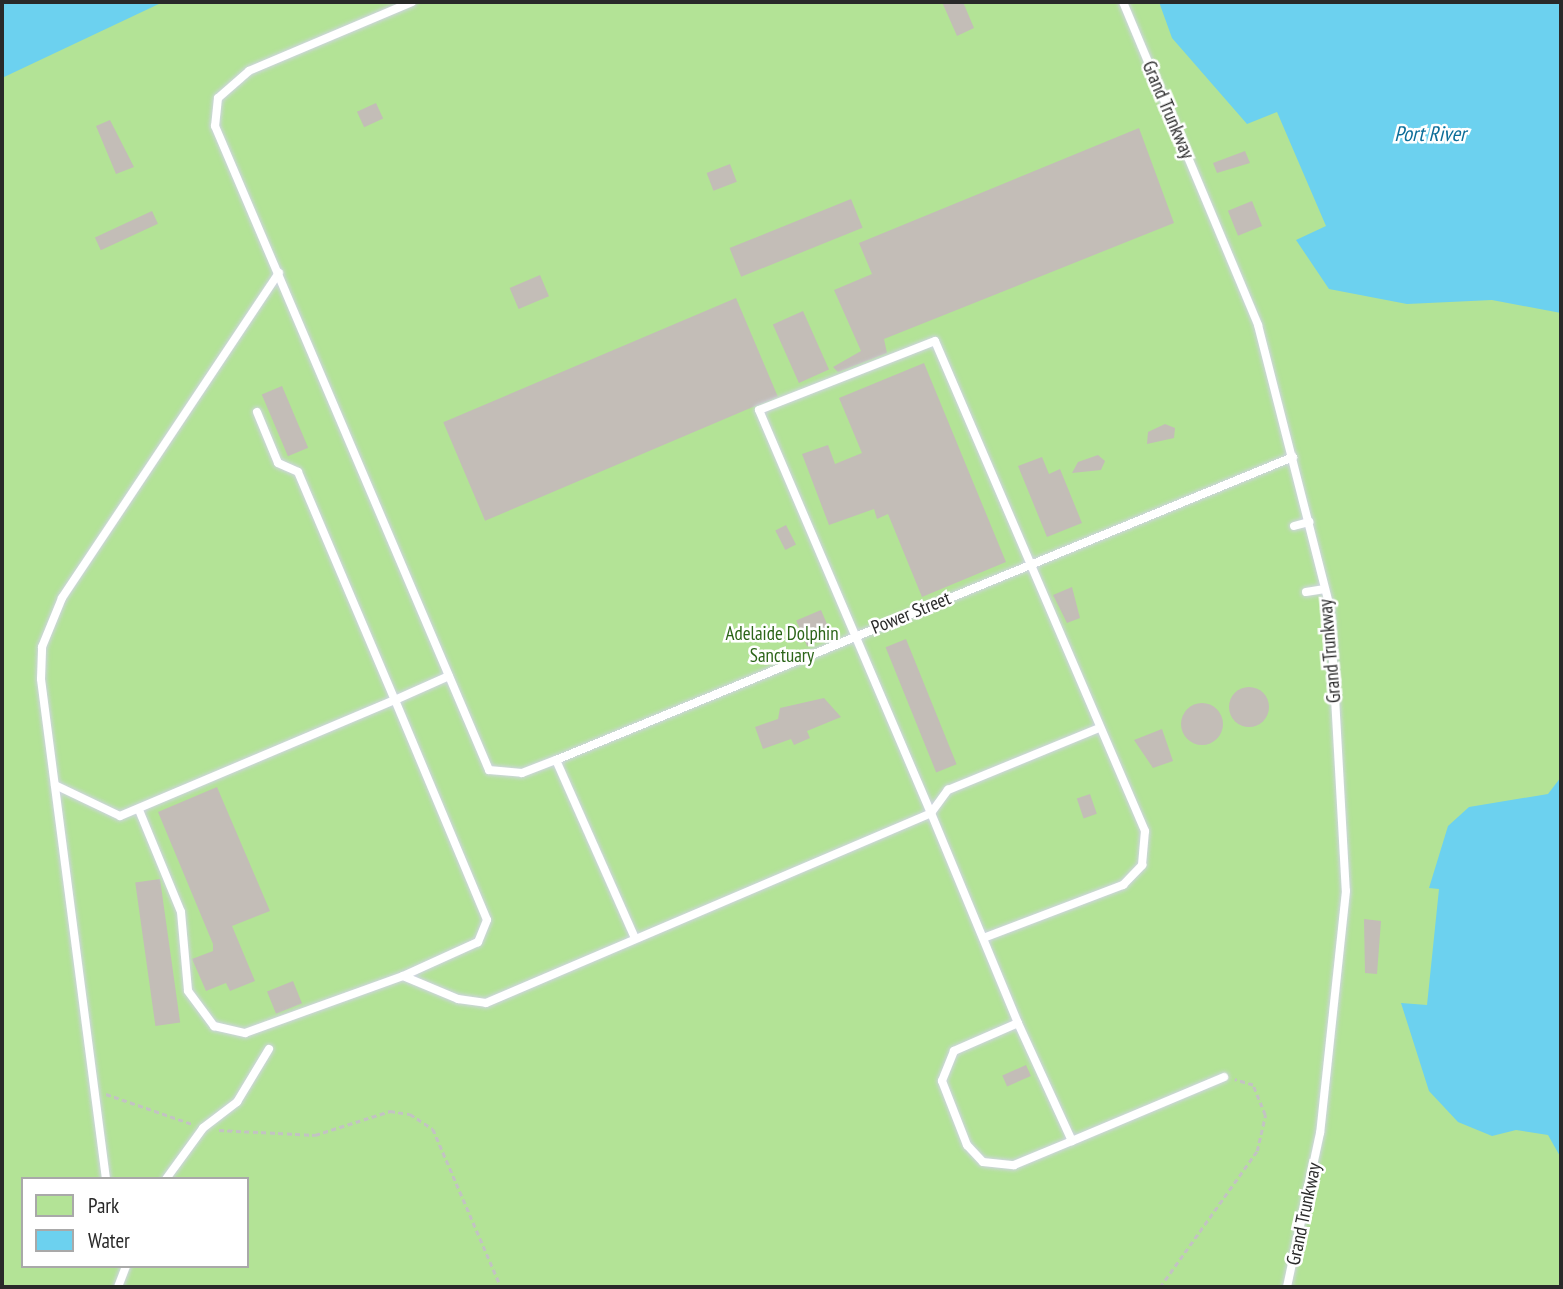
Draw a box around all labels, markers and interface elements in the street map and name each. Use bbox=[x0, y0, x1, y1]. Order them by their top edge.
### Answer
street label: Grand Trunkway bbox=[1137, 57, 1199, 163]
water label: Port River bbox=[1394, 121, 1466, 147]
street label: Power Street bbox=[868, 587, 954, 639]
street label: Grand Trunkway bbox=[1314, 598, 1346, 704]
park label: Adelaide Dolphin Sanctuary bbox=[725, 623, 839, 667]
street label: Grand Trunkway bbox=[1282, 1160, 1326, 1268]
legend bbox=[21, 1177, 248, 1268]
text: Park bbox=[88, 1192, 119, 1219]
text: Water bbox=[88, 1227, 130, 1254]

